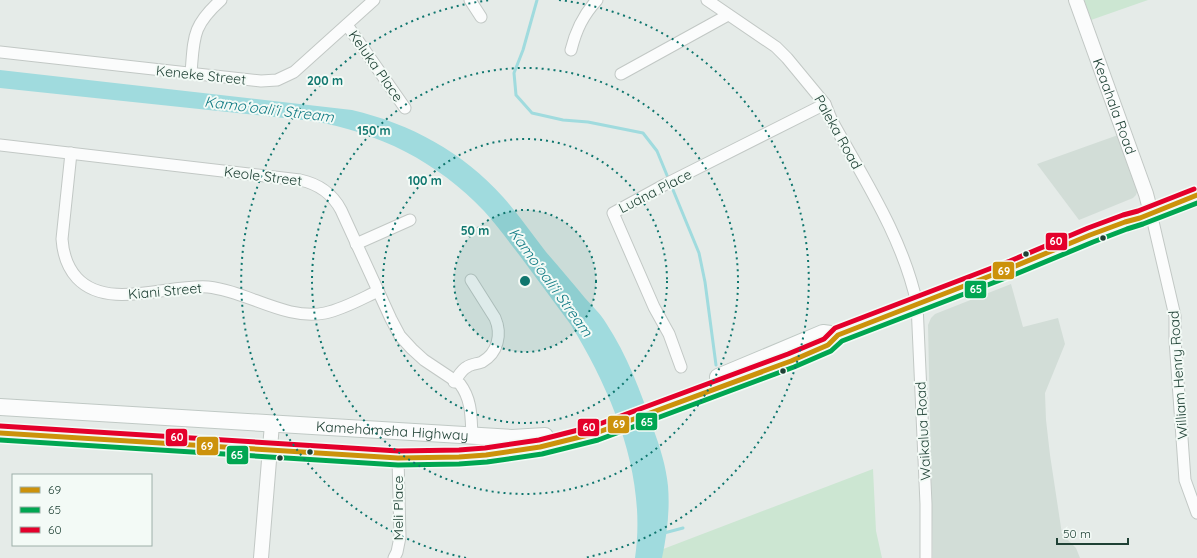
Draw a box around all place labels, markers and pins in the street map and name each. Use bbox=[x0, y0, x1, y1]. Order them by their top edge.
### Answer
unlabelled marker bbox=[1098, 233, 1108, 243]
unlabelled marker bbox=[1021, 249, 1031, 259]
centre of rings bbox=[518, 274, 532, 288]
unlabelled marker bbox=[778, 366, 788, 376]
unlabelled marker bbox=[305, 447, 315, 457]
unlabelled marker bbox=[275, 453, 285, 463]

